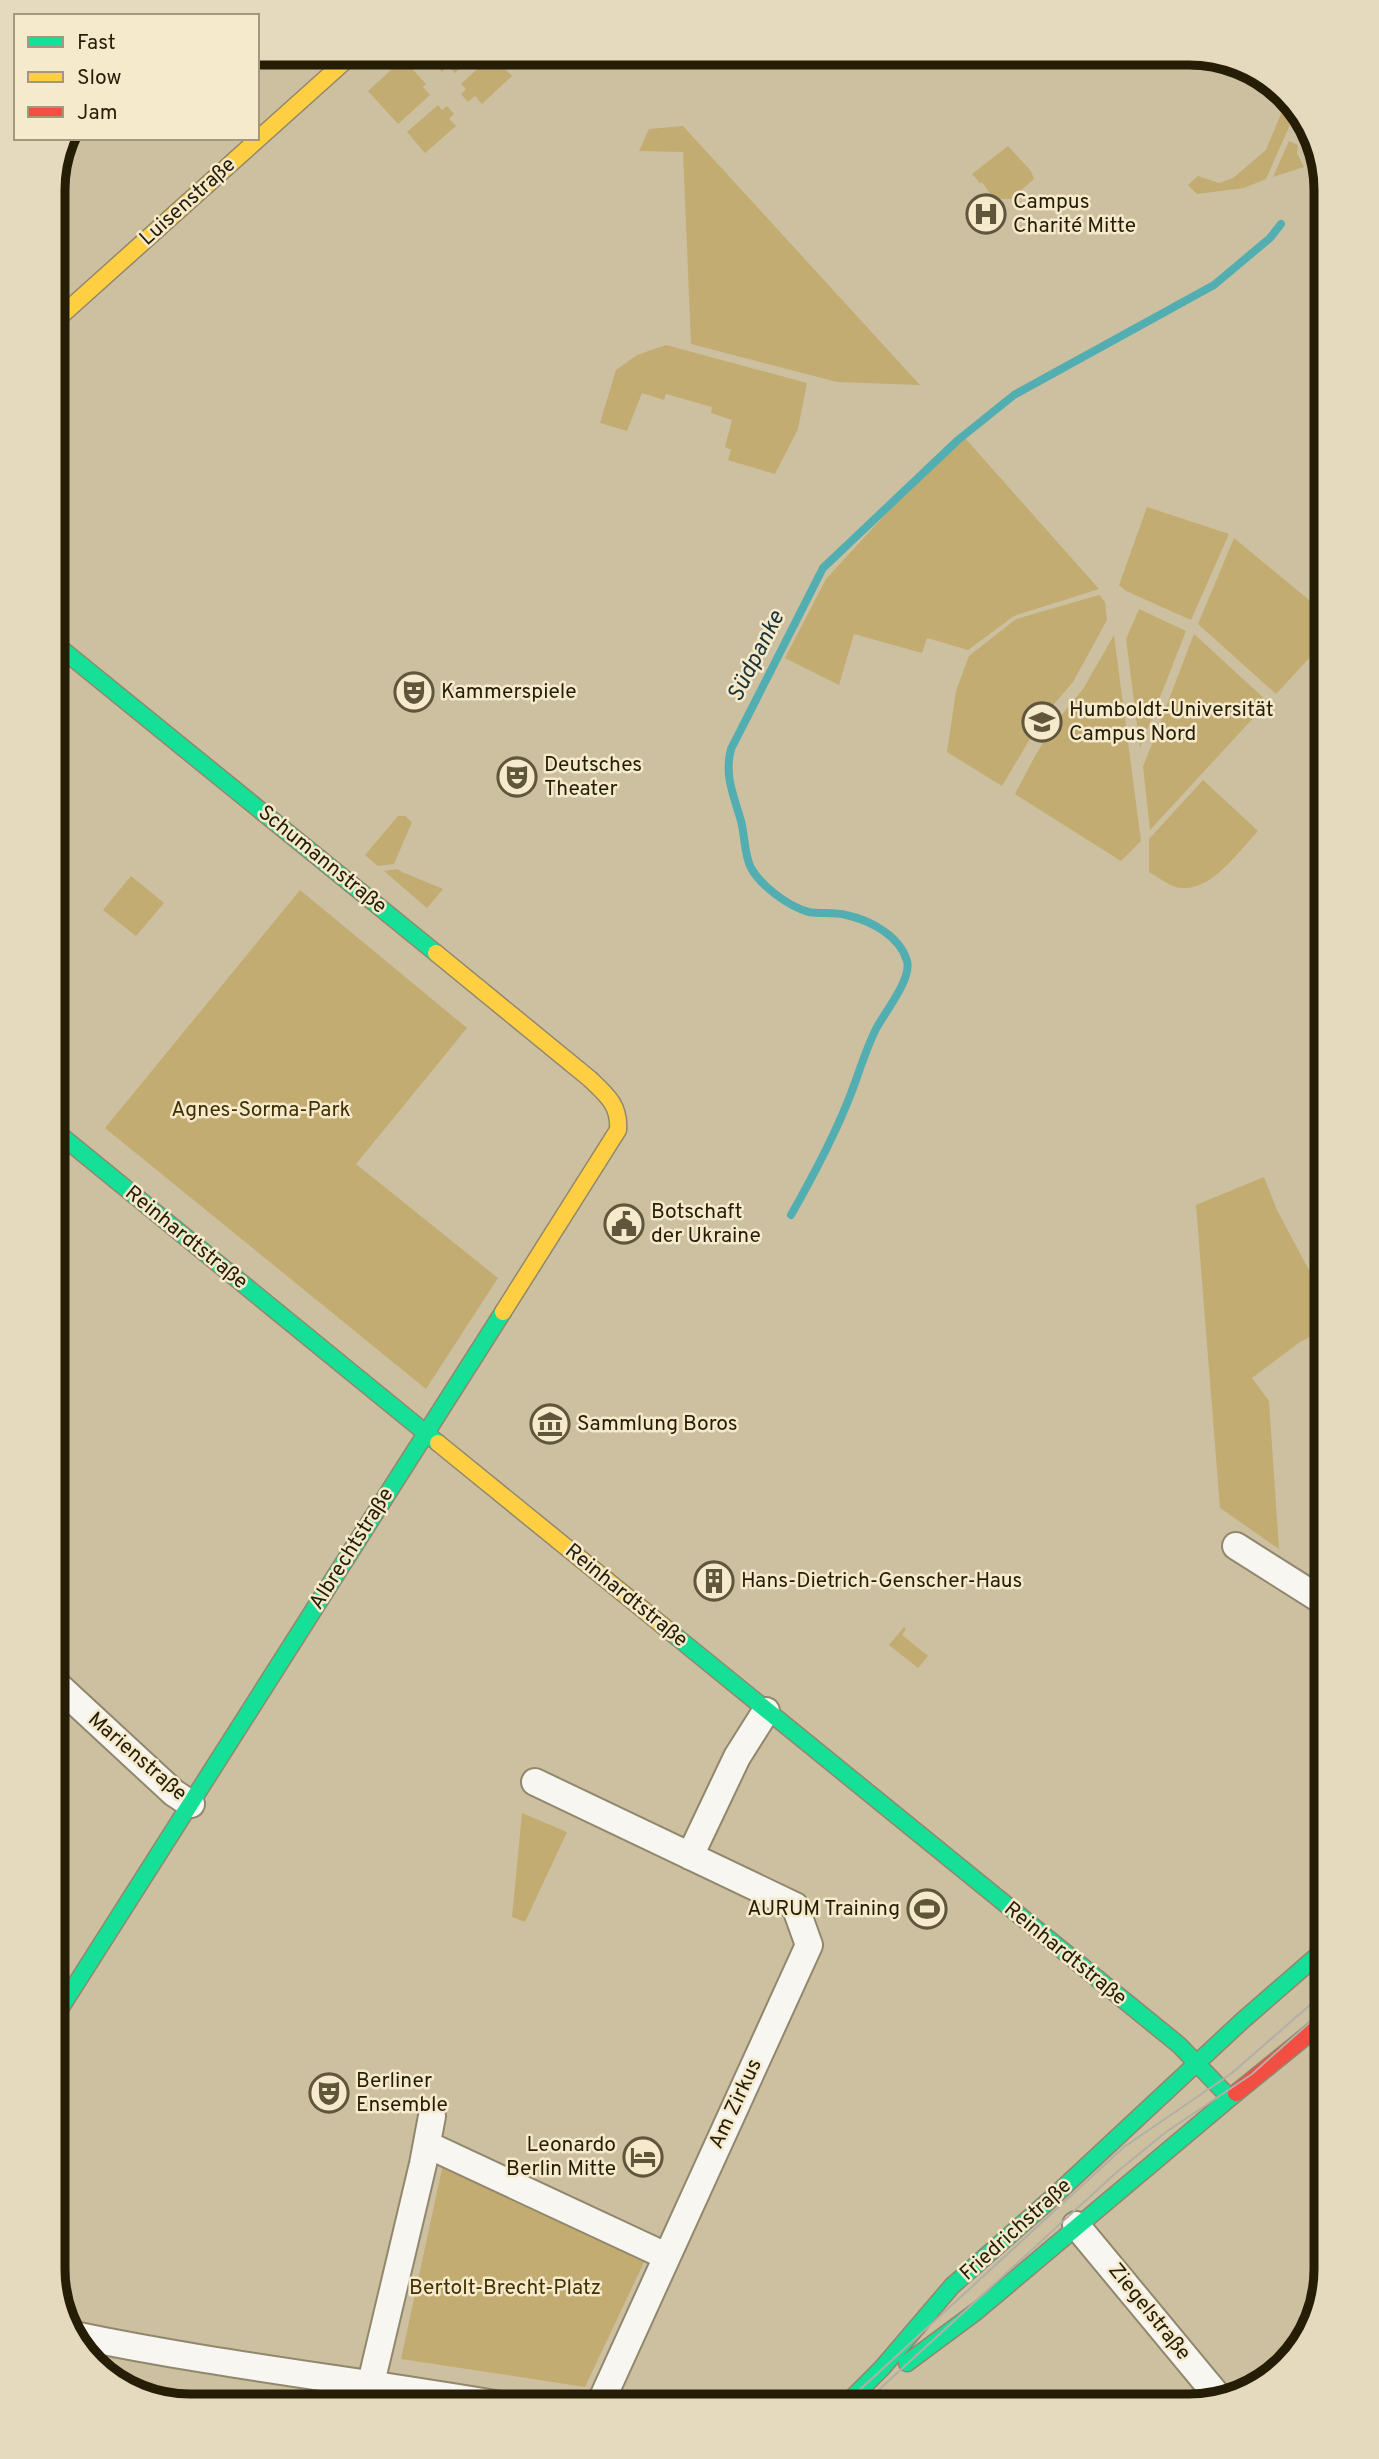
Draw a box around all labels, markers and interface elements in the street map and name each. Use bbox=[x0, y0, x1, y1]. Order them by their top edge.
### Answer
legend bbox=[14, 14, 259, 140]
text: Fast bbox=[77, 30, 116, 57]
text: Slow bbox=[77, 65, 122, 92]
text: Jam bbox=[77, 100, 118, 127]
street label: Luisenstraße bbox=[134, 152, 242, 252]
place label: Campus Charité Mitte bbox=[1013, 189, 1136, 240]
hospital icon: Campus Charité Mitte bbox=[965, 193, 1007, 235]
water label: Südpanke bbox=[722, 606, 793, 707]
theatre icon: Kammerspiele bbox=[393, 671, 435, 713]
place label: Kammerspiele bbox=[441, 679, 577, 706]
place label: Humboldt-Universität Campus Nord bbox=[1069, 697, 1274, 748]
school or university icon: Humboldt-Universität Campus Nord bbox=[1021, 701, 1063, 743]
place label: Deutsches Theater bbox=[544, 752, 642, 803]
theatre icon: Deutsches Theater bbox=[496, 756, 538, 798]
street label: Schumannstraße bbox=[252, 800, 392, 920]
park label: Agnes-Sorma-Park bbox=[171, 1097, 351, 1124]
street label: Reinhardtstraße bbox=[119, 1180, 253, 1296]
place label: Botschaft der Ukraine bbox=[651, 1199, 761, 1250]
public building icon: Botschaft der Ukraine bbox=[603, 1203, 645, 1245]
museum icon: Sammlung Boros bbox=[529, 1403, 571, 1445]
place label: Sammlung Boros bbox=[577, 1411, 738, 1438]
street label: Albrechtstraße bbox=[304, 1483, 400, 1615]
street label: Reinhardtstraße bbox=[559, 1538, 693, 1654]
building icon: Hans-Dietrich-Genscher-Haus bbox=[693, 1560, 735, 1602]
place label: Hans-Dietrich-Genscher-Haus bbox=[741, 1568, 1022, 1595]
street label: Marienstraße bbox=[82, 1707, 192, 1807]
sports icon: AURUM Training bbox=[906, 1888, 948, 1930]
place label: AURUM Training bbox=[747, 1896, 900, 1923]
street label: Reinhardtstraße bbox=[998, 1896, 1132, 2012]
street label: Am Zirkus bbox=[703, 2055, 769, 2153]
place label: Berliner Ensemble bbox=[356, 2068, 448, 2119]
theatre icon: Berliner Ensemble bbox=[308, 2072, 350, 2114]
place label: Leonardo Berlin Mitte bbox=[506, 2132, 616, 2183]
hotel icon: Leonardo Berlin Mitte bbox=[622, 2136, 664, 2178]
street label: Friedrichstraße bbox=[954, 2173, 1078, 2287]
street label: Ziegelstraße bbox=[1102, 2258, 1196, 2366]
park label: Bertolt-Brecht-Platz bbox=[409, 2275, 601, 2302]

